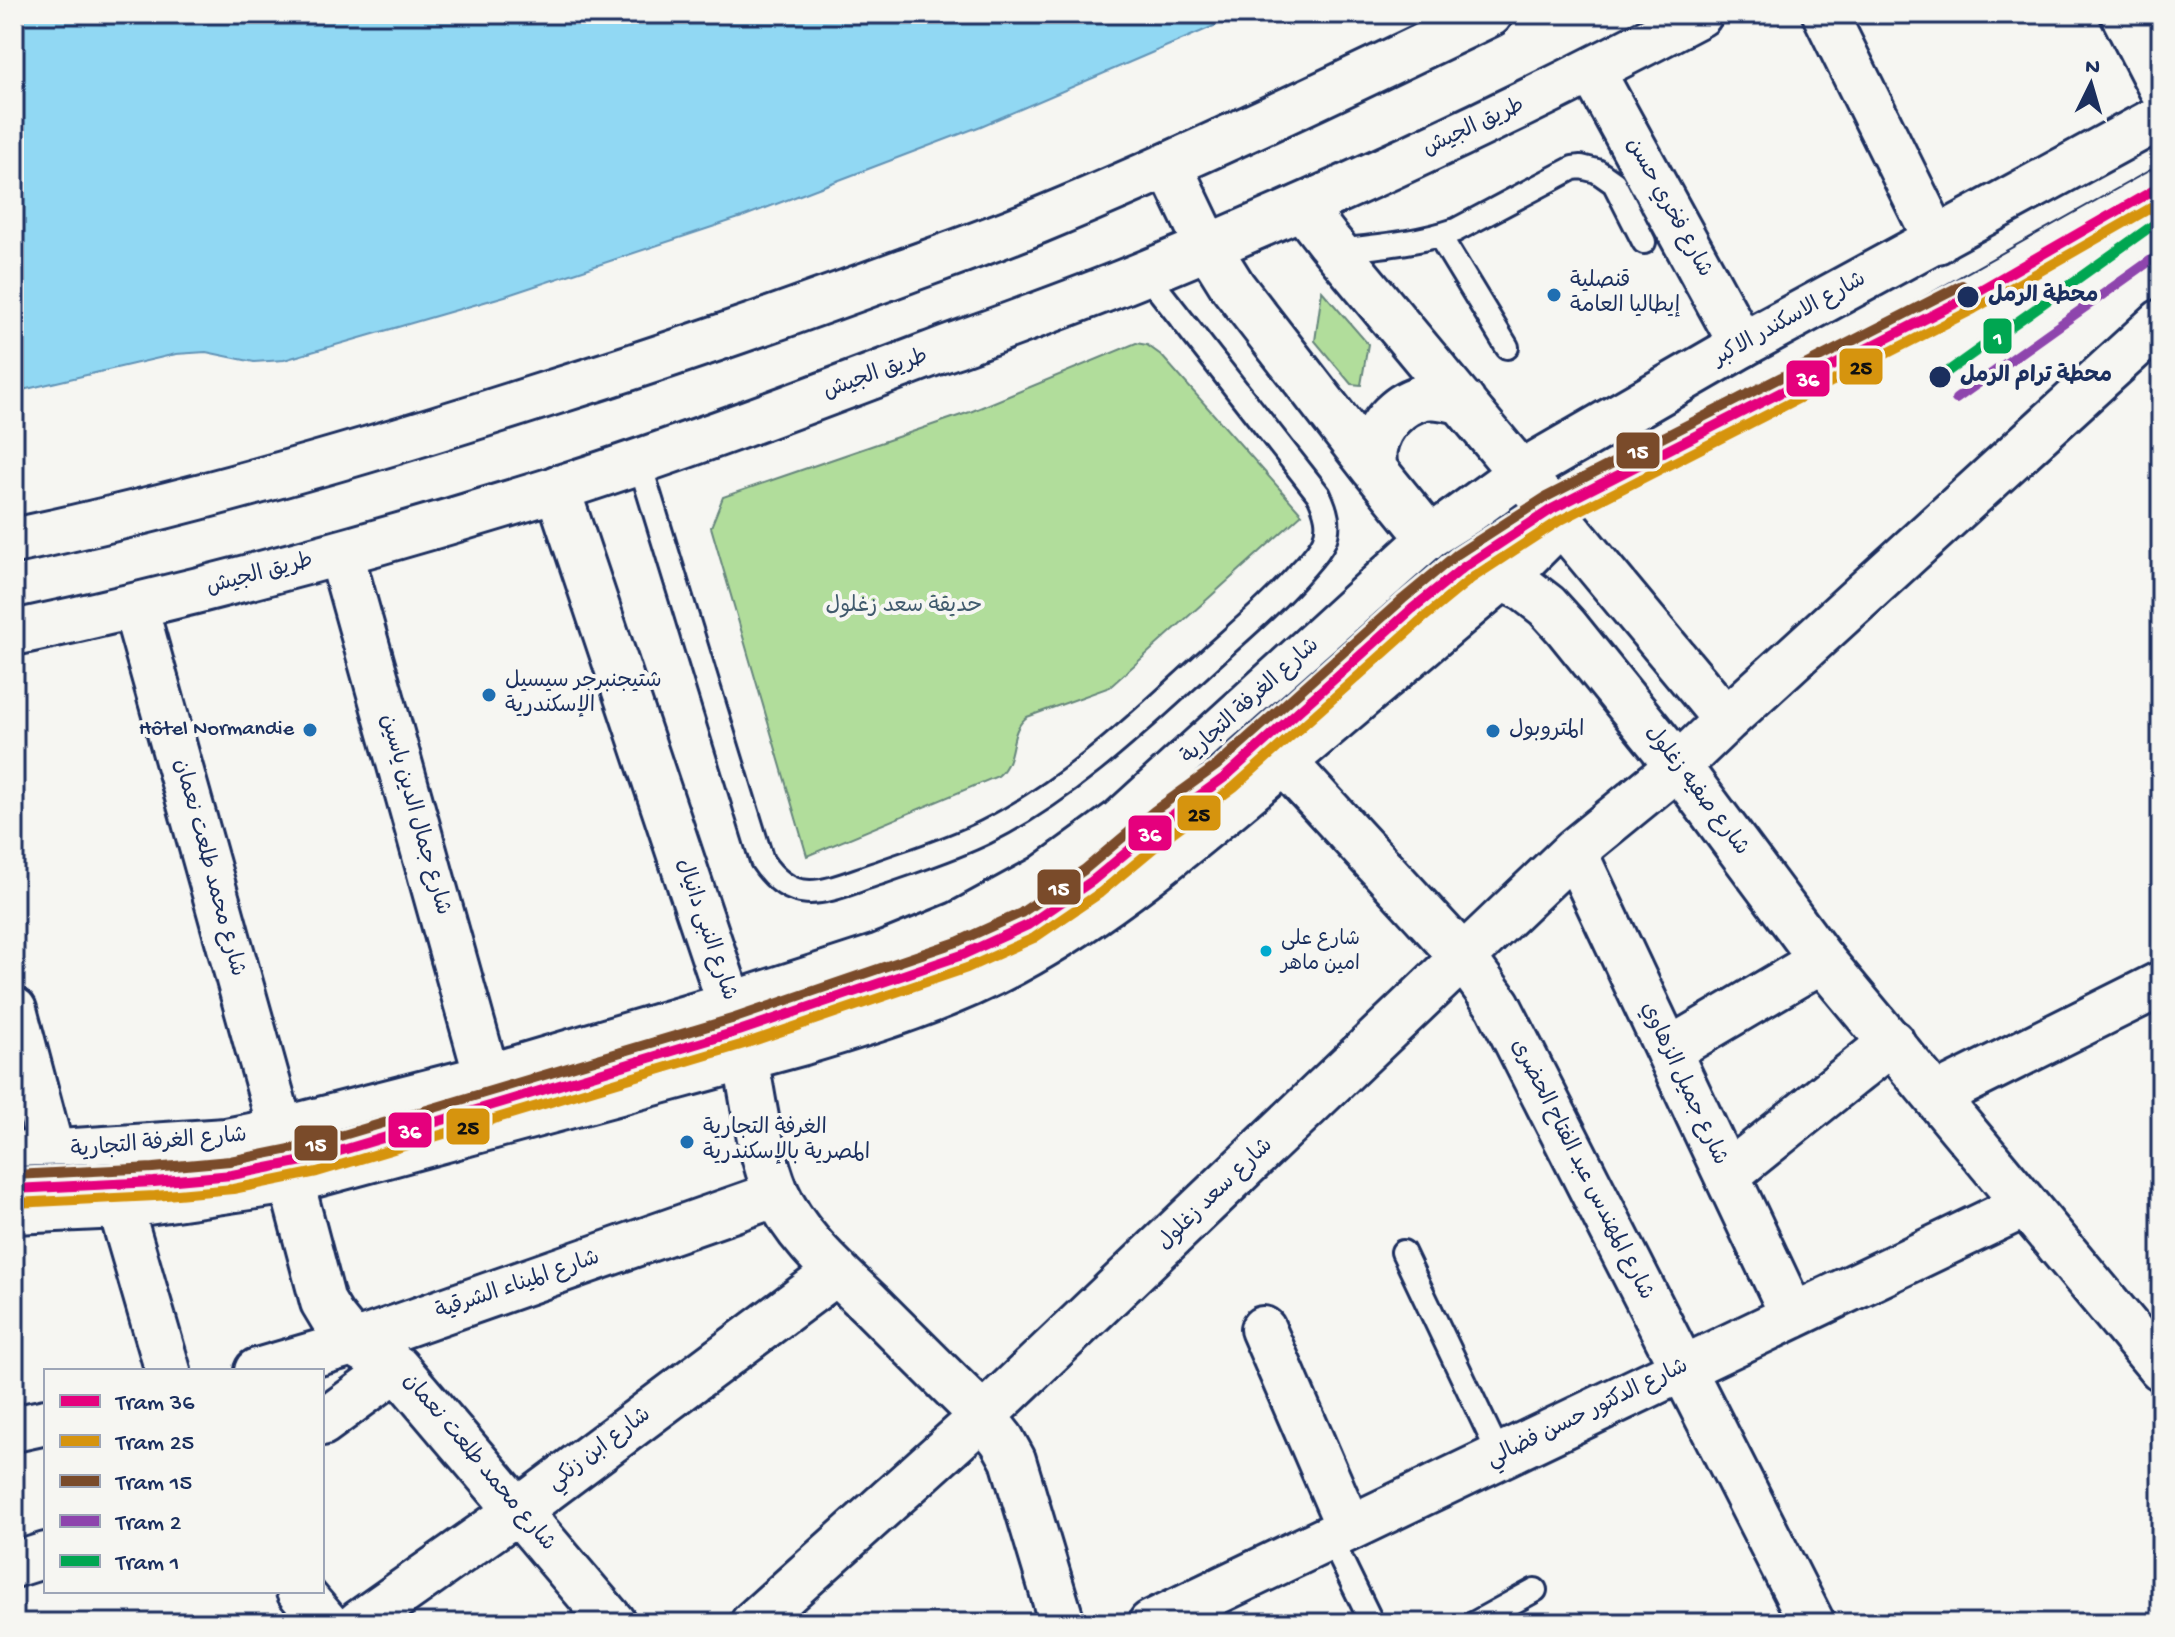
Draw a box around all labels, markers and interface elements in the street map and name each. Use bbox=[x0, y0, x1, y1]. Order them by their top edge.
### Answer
north arrow bbox=[2051, 44, 2131, 124]
text: N bbox=[2084, 54, 2101, 82]
street label: طريق الجيش bbox=[1419, 93, 1529, 163]
street label: شارع فخري حسن bbox=[1619, 134, 1717, 282]
street label: شارع الاسكندر الاكبر bbox=[1707, 267, 1871, 374]
place label: قنصلية إيطاليا العامة bbox=[1570, 269, 1680, 320]
place label: محطة الرمل bbox=[1988, 283, 2098, 310]
marker: محطة الرمل bbox=[1955, 284, 1981, 310]
marker: قنصلية إيطاليا العامة bbox=[1545, 286, 1563, 304]
line badge: 1 bbox=[1982, 317, 2013, 355]
text: 1 bbox=[1993, 327, 2002, 353]
street label: طريق الجيش bbox=[820, 344, 932, 406]
line badge: 25 bbox=[1838, 347, 1884, 386]
text: 25 bbox=[1850, 357, 1873, 383]
line badge: 36 bbox=[1785, 359, 1831, 398]
place label: محطة ترام الرمل bbox=[1960, 363, 2112, 390]
marker: محطة ترام الرمل bbox=[1927, 364, 1953, 390]
text: 36 bbox=[1796, 369, 1820, 395]
line badge: 15 bbox=[1615, 431, 1661, 470]
text: 15 bbox=[1627, 441, 1649, 467]
street label: طريق الجيش bbox=[204, 548, 316, 602]
park label: حديقة سعد زغلول bbox=[826, 594, 982, 620]
street label: شارع الغرفة التجارية bbox=[1177, 633, 1325, 771]
place label: شتيجنبرجر سيسيل الإسكندرية bbox=[505, 669, 662, 720]
marker: شتيجنبرجر سيسيل الإسكندرية bbox=[480, 686, 498, 704]
street label: شارع جمال الدين ياسين bbox=[373, 712, 455, 918]
place label: Hôtel Normandie bbox=[139, 717, 295, 743]
place label: المتروبول bbox=[1509, 718, 1584, 744]
marker: Hôtel Normandie bbox=[301, 721, 319, 739]
street label: شارع صفيه زغلول bbox=[1639, 721, 1753, 861]
marker: المتروبول bbox=[1484, 722, 1502, 740]
street label: شارع محمد طلعت نعمان bbox=[166, 756, 250, 980]
line badge: 25 bbox=[1176, 794, 1222, 832]
text: 25 bbox=[1188, 804, 1211, 830]
line badge: 36 bbox=[1127, 814, 1173, 852]
text: 36 bbox=[1138, 824, 1162, 850]
street label: شارع النبى دانيال bbox=[669, 856, 741, 1004]
line badge: 15 bbox=[1036, 868, 1082, 906]
text: 15 bbox=[1048, 878, 1070, 904]
place label: شارع على امين ماهر bbox=[1279, 928, 1360, 977]
marker: شارع على امين ماهر bbox=[1258, 943, 1274, 959]
street label: شارع جميل الزهاوي bbox=[1634, 998, 1732, 1170]
street label: شارع المهندس عبد الفتاح الحضرى bbox=[1504, 1035, 1658, 1305]
line badge: 25 bbox=[445, 1107, 491, 1146]
line badge: 36 bbox=[387, 1111, 433, 1149]
place label: الغرفة التجارية المصرية بالإسكندرية bbox=[703, 1116, 870, 1167]
text: 25 bbox=[457, 1117, 480, 1143]
text: 36 bbox=[398, 1121, 422, 1147]
street label: شارع الغرفة التجارية bbox=[70, 1123, 248, 1165]
line badge: 15 bbox=[293, 1124, 339, 1162]
marker: الغرفة التجارية المصرية بالإسكندرية bbox=[678, 1133, 696, 1151]
street label: شارع سعد زغلول bbox=[1153, 1133, 1279, 1257]
text: 15 bbox=[305, 1134, 327, 1160]
street label: شارع الميناء الشرقية bbox=[433, 1246, 603, 1326]
street label: شارع الدكتور حسن فضالي bbox=[1483, 1354, 1694, 1477]
legend bbox=[44, 1369, 324, 1593]
street label: شارع محمد طلعت نعمان bbox=[396, 1369, 560, 1557]
text: Tram 36 bbox=[114, 1390, 195, 1419]
street label: شارع ابن زنكي bbox=[543, 1403, 659, 1500]
text: Tram 25 bbox=[114, 1430, 194, 1459]
text: Tram 15 bbox=[114, 1470, 192, 1499]
text: Tram 2 bbox=[114, 1510, 182, 1539]
text: Tram 1 bbox=[114, 1550, 179, 1579]

